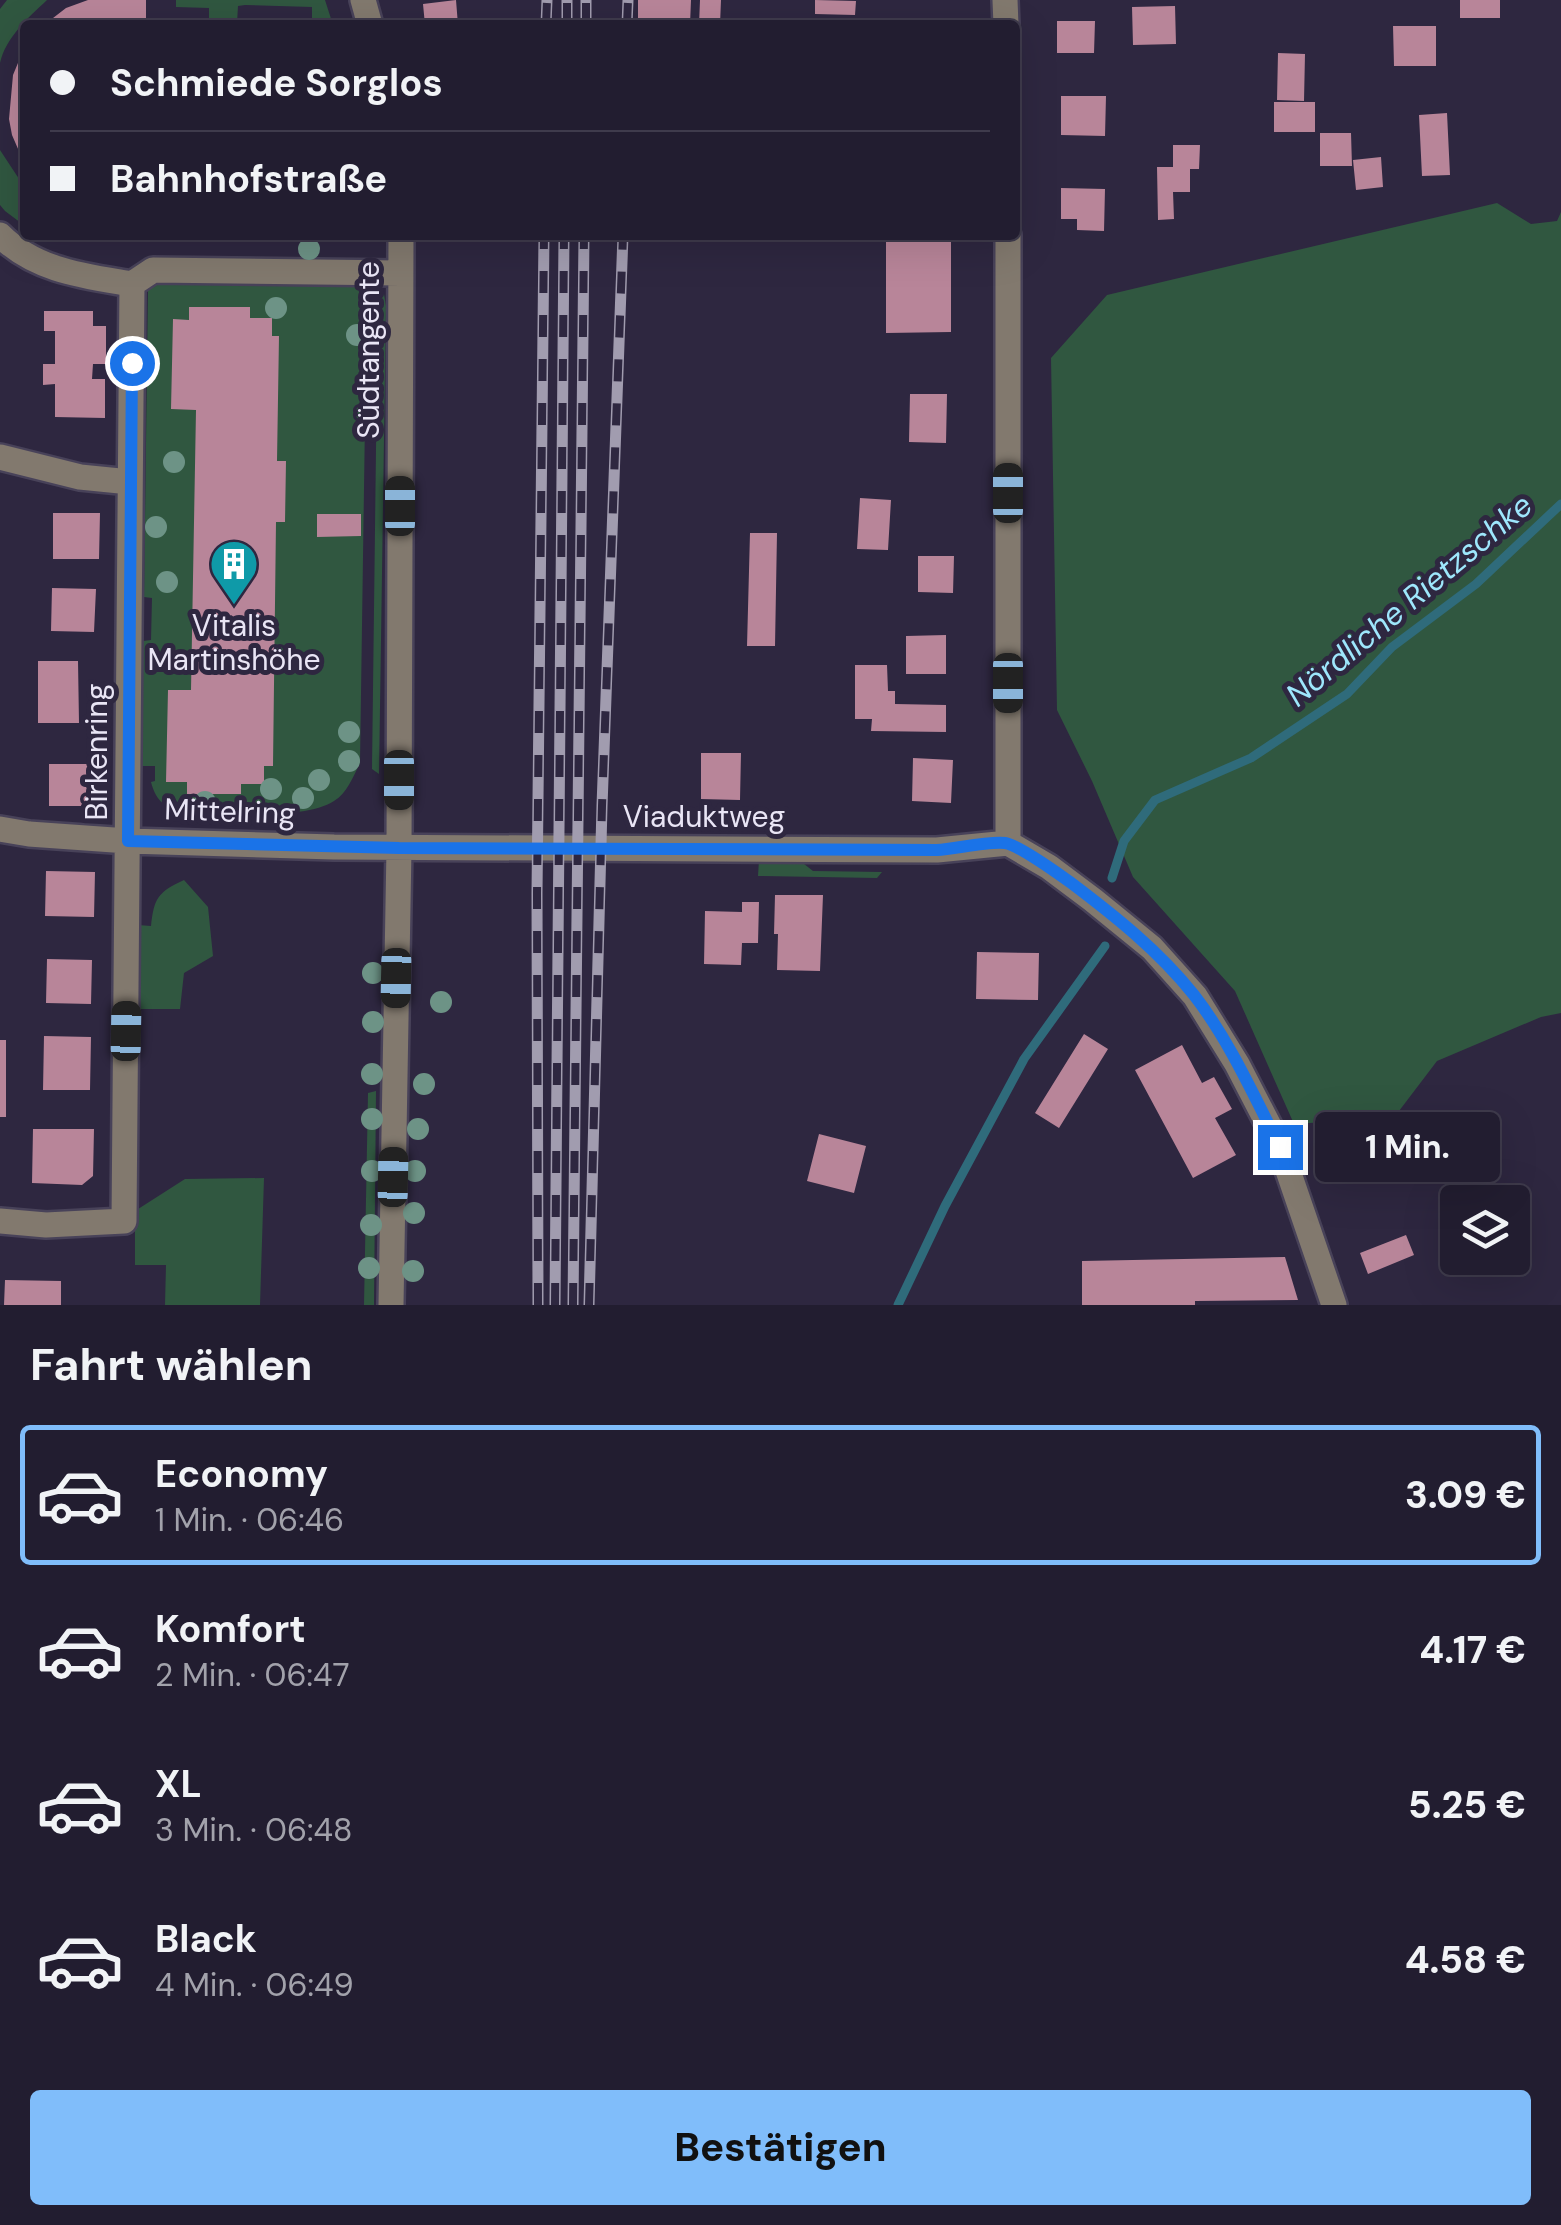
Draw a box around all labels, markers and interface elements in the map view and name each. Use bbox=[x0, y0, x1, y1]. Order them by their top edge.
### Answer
text: Schmiede Sorglos bbox=[110, 58, 443, 108]
text: Bahnhofstraße bbox=[110, 154, 387, 204]
street label: Südtangente bbox=[349, 261, 388, 439]
route start bbox=[110, 341, 155, 386]
car bbox=[993, 463, 1023, 523]
car bbox=[385, 476, 415, 536]
water label: Nördliche Rietzschke bbox=[1277, 484, 1541, 716]
building icon: Vitalis Martinshöhe bbox=[208, 538, 260, 606]
place label: Vitalis Martinshöhe bbox=[147, 606, 321, 679]
car bbox=[993, 653, 1023, 713]
street label: Birkenring bbox=[77, 684, 116, 820]
car bbox=[384, 750, 414, 810]
street label: Mittelring bbox=[164, 789, 296, 833]
street label: Viaduktweg bbox=[623, 797, 785, 836]
car bbox=[380, 948, 412, 1008]
car bbox=[110, 1001, 142, 1061]
callout: 1 Min. bbox=[1315, 1112, 1500, 1182]
route end bbox=[1258, 1125, 1303, 1170]
text: 1 Min. bbox=[1365, 1126, 1450, 1168]
car bbox=[377, 1147, 409, 1207]
map controls bbox=[1440, 1185, 1530, 1275]
button: layers bbox=[1440, 1185, 1530, 1275]
text: Fahrt wählen bbox=[30, 1335, 312, 1394]
text: Economy bbox=[155, 1449, 328, 1499]
icon: car bbox=[35, 1450, 125, 1540]
text: 3.09 € bbox=[1405, 1470, 1526, 1520]
text: 1 Min. · 06:46 bbox=[155, 1499, 344, 1541]
text: Komfort bbox=[155, 1604, 306, 1654]
icon: car bbox=[35, 1605, 125, 1695]
text: 4.17 € bbox=[1419, 1625, 1526, 1675]
text: 2 Min. · 06:47 bbox=[155, 1654, 350, 1696]
text: XL bbox=[155, 1759, 202, 1809]
icon: car bbox=[35, 1760, 125, 1850]
text: 5.25 € bbox=[1408, 1780, 1526, 1830]
text: 3 Min. · 06:48 bbox=[155, 1809, 352, 1851]
text: Black bbox=[155, 1914, 257, 1964]
icon: car bbox=[35, 1915, 125, 2005]
text: 4.58 € bbox=[1405, 1935, 1526, 1985]
text: 4 Min. · 06:49 bbox=[155, 1964, 354, 2006]
button: Bestätigen bbox=[30, 2090, 1531, 2205]

